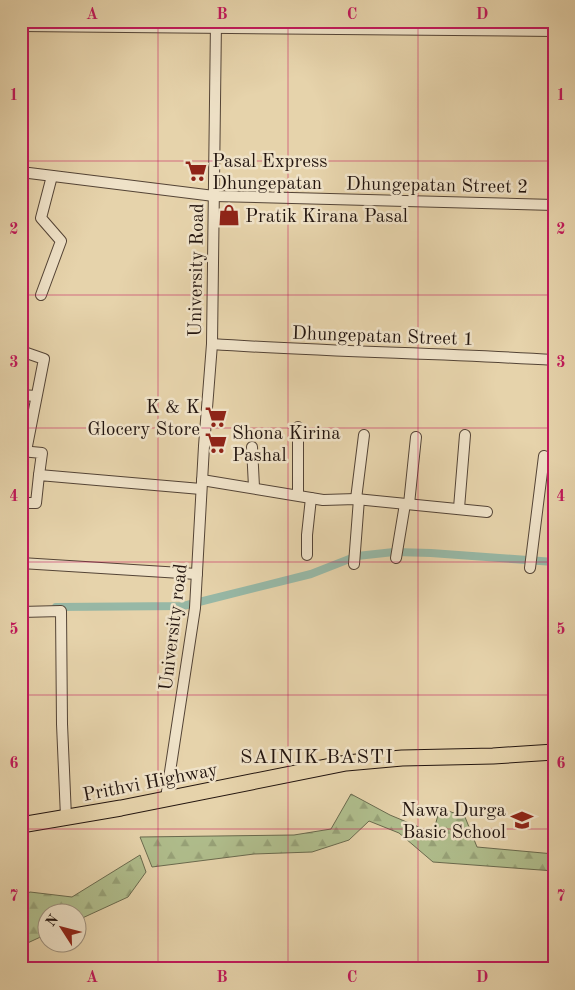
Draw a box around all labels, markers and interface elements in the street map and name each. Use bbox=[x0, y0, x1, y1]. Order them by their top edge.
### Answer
text: A bbox=[86, 7, 98, 23]
text: B bbox=[216, 7, 228, 23]
text: C bbox=[347, 7, 357, 23]
text: D bbox=[476, 7, 488, 23]
text: 1 bbox=[9, 88, 19, 104]
text: 1 bbox=[556, 88, 566, 104]
place label: Pasal Express Dhungepatan bbox=[212, 153, 327, 194]
supermarket icon: Pasal Express Dhungepatan bbox=[183, 158, 209, 184]
street label: Dhungepatan Street 2 bbox=[346, 175, 528, 198]
shop icon: Pratik Kirana Pasal bbox=[216, 202, 242, 228]
street label: University Road bbox=[187, 203, 208, 337]
place label: Pratik Kirana Pasal bbox=[245, 208, 408, 227]
text: 2 bbox=[9, 222, 19, 238]
text: 2 bbox=[556, 222, 566, 238]
street label: Dhungepatan Street 1 bbox=[292, 325, 474, 350]
text: 3 bbox=[9, 355, 19, 371]
text: 3 bbox=[556, 355, 566, 371]
place label: K & K Glocery Store bbox=[87, 399, 200, 440]
supermarket icon: K & K Glocery Store bbox=[203, 404, 229, 430]
place label: Shona Kirina Pashal bbox=[232, 425, 341, 466]
supermarket icon: Shona Kirina Pashal bbox=[203, 430, 229, 456]
text: 4 bbox=[9, 489, 19, 505]
text: 4 bbox=[556, 489, 566, 505]
street label: University road bbox=[157, 563, 192, 692]
text: 5 bbox=[9, 622, 19, 638]
text: 5 bbox=[556, 622, 566, 638]
district label: SAINIK BASTI bbox=[240, 748, 394, 768]
text: 6 bbox=[9, 756, 19, 772]
text: 6 bbox=[556, 756, 566, 772]
street label: Prithvi Highway bbox=[81, 761, 220, 806]
place label: Nawa Durga Basic School bbox=[401, 802, 507, 843]
school or university icon: Nawa Durga Basic School bbox=[509, 807, 535, 833]
text: 7 bbox=[9, 889, 19, 905]
text: 7 bbox=[556, 889, 566, 905]
north arrow bbox=[38, 902, 88, 952]
text: N bbox=[43, 912, 61, 929]
text: A bbox=[86, 970, 98, 986]
text: B bbox=[216, 970, 228, 986]
text: C bbox=[347, 970, 357, 986]
text: D bbox=[476, 970, 488, 986]

